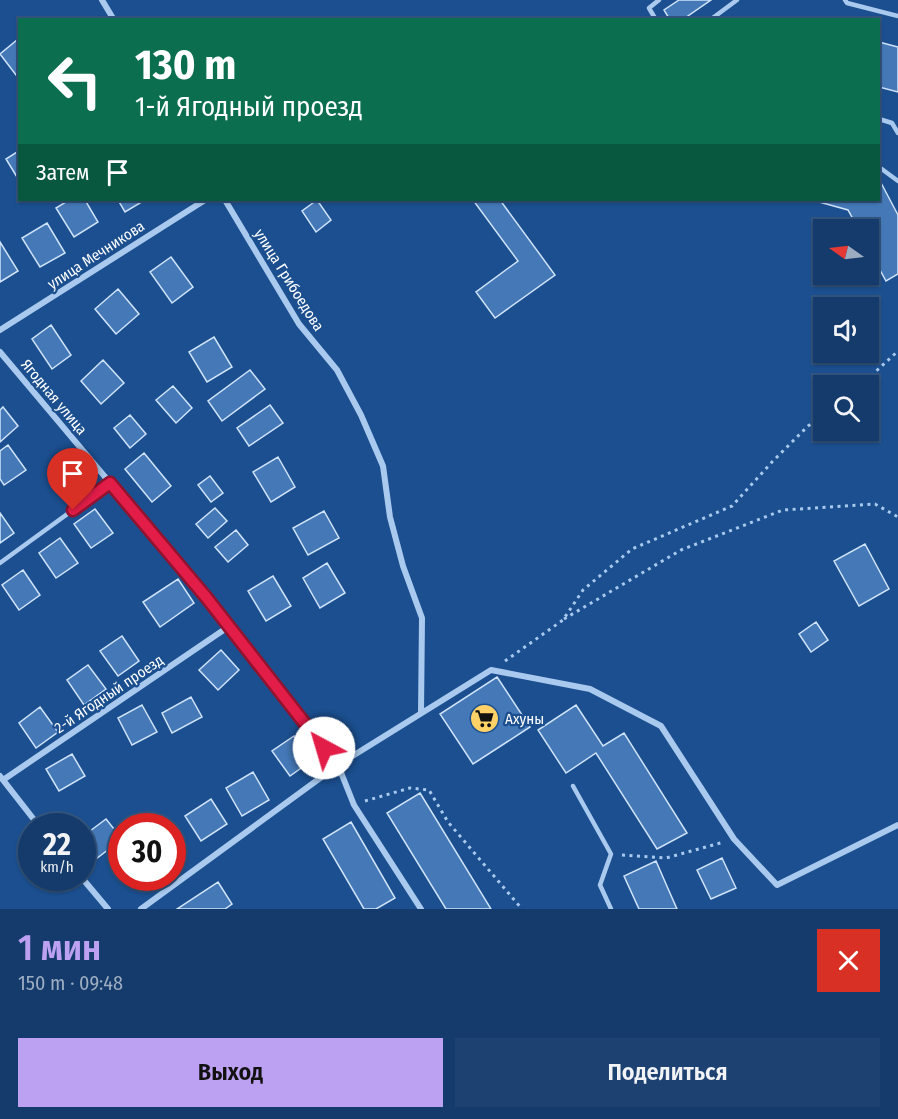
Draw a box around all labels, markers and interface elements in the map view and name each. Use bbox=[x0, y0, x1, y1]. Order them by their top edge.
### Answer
text: 130 m bbox=[135, 40, 236, 90]
icon: left bbox=[36, 42, 114, 120]
text: 1-й Ягодный проезд bbox=[135, 91, 363, 123]
icon: arrive bbox=[101, 156, 134, 189]
text: Затем bbox=[36, 159, 89, 186]
street label: улица Мечникова bbox=[44, 217, 148, 293]
north arrow bbox=[813, 219, 879, 285]
map controls bbox=[813, 219, 879, 441]
street label: улица Грибоедова bbox=[250, 226, 328, 334]
button: sound bbox=[813, 297, 879, 363]
street label: Ягодная улица bbox=[17, 356, 91, 438]
button: search bbox=[813, 375, 879, 441]
pin bbox=[47, 448, 98, 510]
icon: arrive bbox=[56, 457, 89, 490]
street label: 2-й Ягодный проезд bbox=[51, 651, 167, 737]
supermarket icon: Ахуны bbox=[468, 703, 500, 735]
place label: Ахуны bbox=[505, 710, 544, 728]
position arrow bbox=[292, 716, 356, 780]
speed limit sign: 30 bbox=[108, 813, 186, 891]
text: 22 bbox=[43, 827, 71, 863]
text: km/h bbox=[40, 858, 74, 876]
text: 1 мин bbox=[18, 926, 101, 970]
button: close bbox=[817, 929, 880, 992]
text: 150 m · 09:48 bbox=[18, 971, 123, 995]
button: Выход bbox=[18, 1038, 443, 1107]
button: Поделиться bbox=[455, 1038, 880, 1107]

